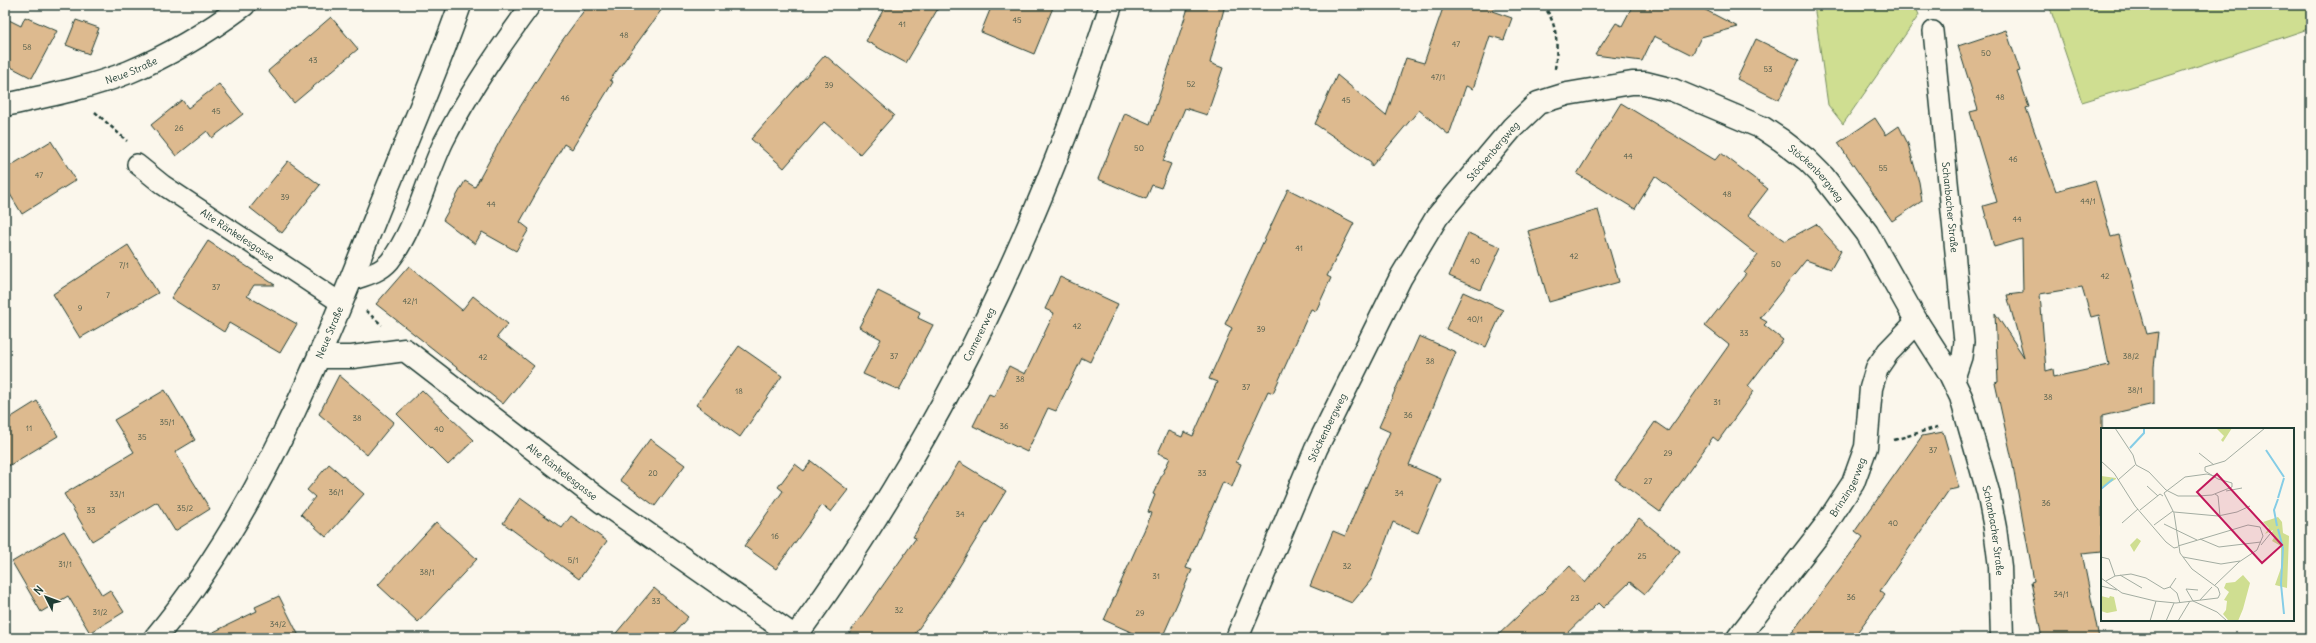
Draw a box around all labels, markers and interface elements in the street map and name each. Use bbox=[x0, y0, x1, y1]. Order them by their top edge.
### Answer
house number: 45 bbox=[1012, 15, 1022, 25]
house number: 41 bbox=[898, 19, 906, 29]
house number: 48 bbox=[619, 30, 629, 40]
house number: 47 bbox=[1452, 39, 1460, 49]
house number: 58 bbox=[22, 42, 32, 52]
house number: 50 bbox=[1981, 48, 1991, 58]
street label: Neue Straße bbox=[103, 54, 159, 87]
house number: 43 bbox=[308, 55, 318, 65]
house number: 53 bbox=[1763, 64, 1773, 74]
house number: 47/1 bbox=[1431, 72, 1445, 82]
house number: 52 bbox=[1187, 79, 1196, 89]
house number: 39 bbox=[824, 80, 834, 90]
house number: 48 bbox=[1995, 92, 2005, 102]
house number: 46 bbox=[560, 93, 570, 103]
house number: 45 bbox=[1341, 95, 1351, 105]
house number: 45 bbox=[211, 106, 221, 116]
street label: Stöckenbergweg bbox=[1463, 118, 1522, 184]
house number: 26 bbox=[175, 123, 184, 133]
street label: Stöckenbergweg bbox=[1786, 141, 1847, 204]
house number: 50 bbox=[1134, 143, 1144, 153]
house number: 44 bbox=[1623, 151, 1633, 161]
house number: 46 bbox=[2008, 154, 2018, 164]
street label: Schanbacher Straße bbox=[1940, 161, 1962, 253]
house number: 55 bbox=[1878, 163, 1888, 173]
house number: 47 bbox=[35, 170, 43, 180]
house number: 48 bbox=[1722, 189, 1732, 199]
house number: 39 bbox=[280, 192, 290, 202]
house number: 44/1 bbox=[2080, 196, 2096, 206]
house number: 44 bbox=[486, 199, 496, 209]
street label: Alte Ränkelesgasse bbox=[198, 205, 277, 264]
house number: 44 bbox=[2012, 214, 2022, 224]
house number: 41 bbox=[1295, 243, 1303, 253]
house number: 42 bbox=[1569, 251, 1579, 261]
house number: 40 bbox=[1470, 256, 1480, 266]
house number: 50 bbox=[1771, 259, 1781, 269]
house number: 7/1 bbox=[119, 260, 129, 270]
house number: 42 bbox=[2100, 271, 2110, 281]
house number: 37 bbox=[212, 282, 220, 292]
house number: 7 bbox=[106, 290, 110, 300]
house number: 42/1 bbox=[402, 296, 418, 306]
house number: 9 bbox=[78, 303, 83, 313]
street label: Neue Straße bbox=[312, 305, 346, 360]
street label: Camererweg bbox=[960, 305, 998, 363]
house number: 40/1 bbox=[1467, 314, 1483, 324]
house number: 42 bbox=[1072, 321, 1082, 331]
house number: 39 bbox=[1256, 324, 1266, 334]
house number: 33 bbox=[1739, 328, 1749, 338]
house number: 37 bbox=[890, 351, 898, 361]
house number: 38/2 bbox=[2123, 351, 2140, 361]
house number: 42 bbox=[478, 352, 488, 362]
house number: 38 bbox=[1425, 356, 1435, 366]
house number: 38 bbox=[1015, 374, 1025, 384]
house number: 37 bbox=[1242, 382, 1250, 392]
house number: 38/1 bbox=[2127, 385, 2143, 395]
house number: 18 bbox=[735, 386, 743, 396]
street label: Stöckenbergweg bbox=[1305, 391, 1349, 464]
house number: 38 bbox=[2043, 392, 2053, 402]
house number: 31 bbox=[1713, 397, 1721, 407]
house number: 36 bbox=[1403, 410, 1413, 420]
house number: 38 bbox=[352, 413, 362, 423]
house number: 35/1 bbox=[159, 417, 175, 427]
house number: 36 bbox=[999, 421, 1009, 431]
house number: 11 bbox=[26, 423, 32, 433]
house number: 40 bbox=[434, 424, 444, 434]
inset map bbox=[2101, 428, 2294, 621]
house number: 35 bbox=[137, 432, 147, 442]
street label: Alte Ränkelesgasse bbox=[524, 440, 600, 503]
house number: 37 bbox=[1929, 445, 1937, 455]
house number: 29 bbox=[1664, 448, 1673, 458]
street label: Brinzingerweg bbox=[1826, 456, 1868, 519]
house number: 20 bbox=[648, 468, 658, 478]
house number: 33 bbox=[1197, 468, 1207, 478]
house number: 27 bbox=[1644, 476, 1652, 486]
street label: Schanbacher Straße bbox=[1980, 484, 2007, 576]
house number: 36/1 bbox=[328, 487, 344, 497]
house number: 34 bbox=[1394, 488, 1404, 498]
house number: 33/1 bbox=[109, 489, 125, 499]
house number: 36 bbox=[2041, 498, 2051, 508]
house number: 35/2 bbox=[177, 503, 194, 513]
house number: 33 bbox=[86, 505, 96, 515]
house number: 34 bbox=[955, 509, 965, 519]
house number: 40 bbox=[1888, 518, 1898, 528]
house number: 16 bbox=[771, 531, 779, 541]
house number: 25 bbox=[1638, 551, 1647, 561]
house number: 5/1 bbox=[568, 555, 578, 565]
house number: 31/1 bbox=[58, 559, 72, 569]
house number: 32 bbox=[1343, 561, 1352, 571]
house number: 38/1 bbox=[419, 567, 435, 577]
house number: 31 bbox=[1152, 571, 1160, 581]
north arrow bbox=[26, 577, 66, 617]
text: N bbox=[31, 583, 46, 598]
house number: 34/1 bbox=[2053, 589, 2069, 599]
house number: 36 bbox=[1846, 592, 1856, 602]
house number: 23 bbox=[1571, 593, 1580, 603]
house number: 33 bbox=[651, 596, 661, 606]
house number: 32 bbox=[895, 605, 904, 615]
house number: 31/2 bbox=[93, 607, 108, 617]
house number: 29 bbox=[1136, 608, 1145, 618]
house number: 34/2 bbox=[270, 619, 287, 629]

